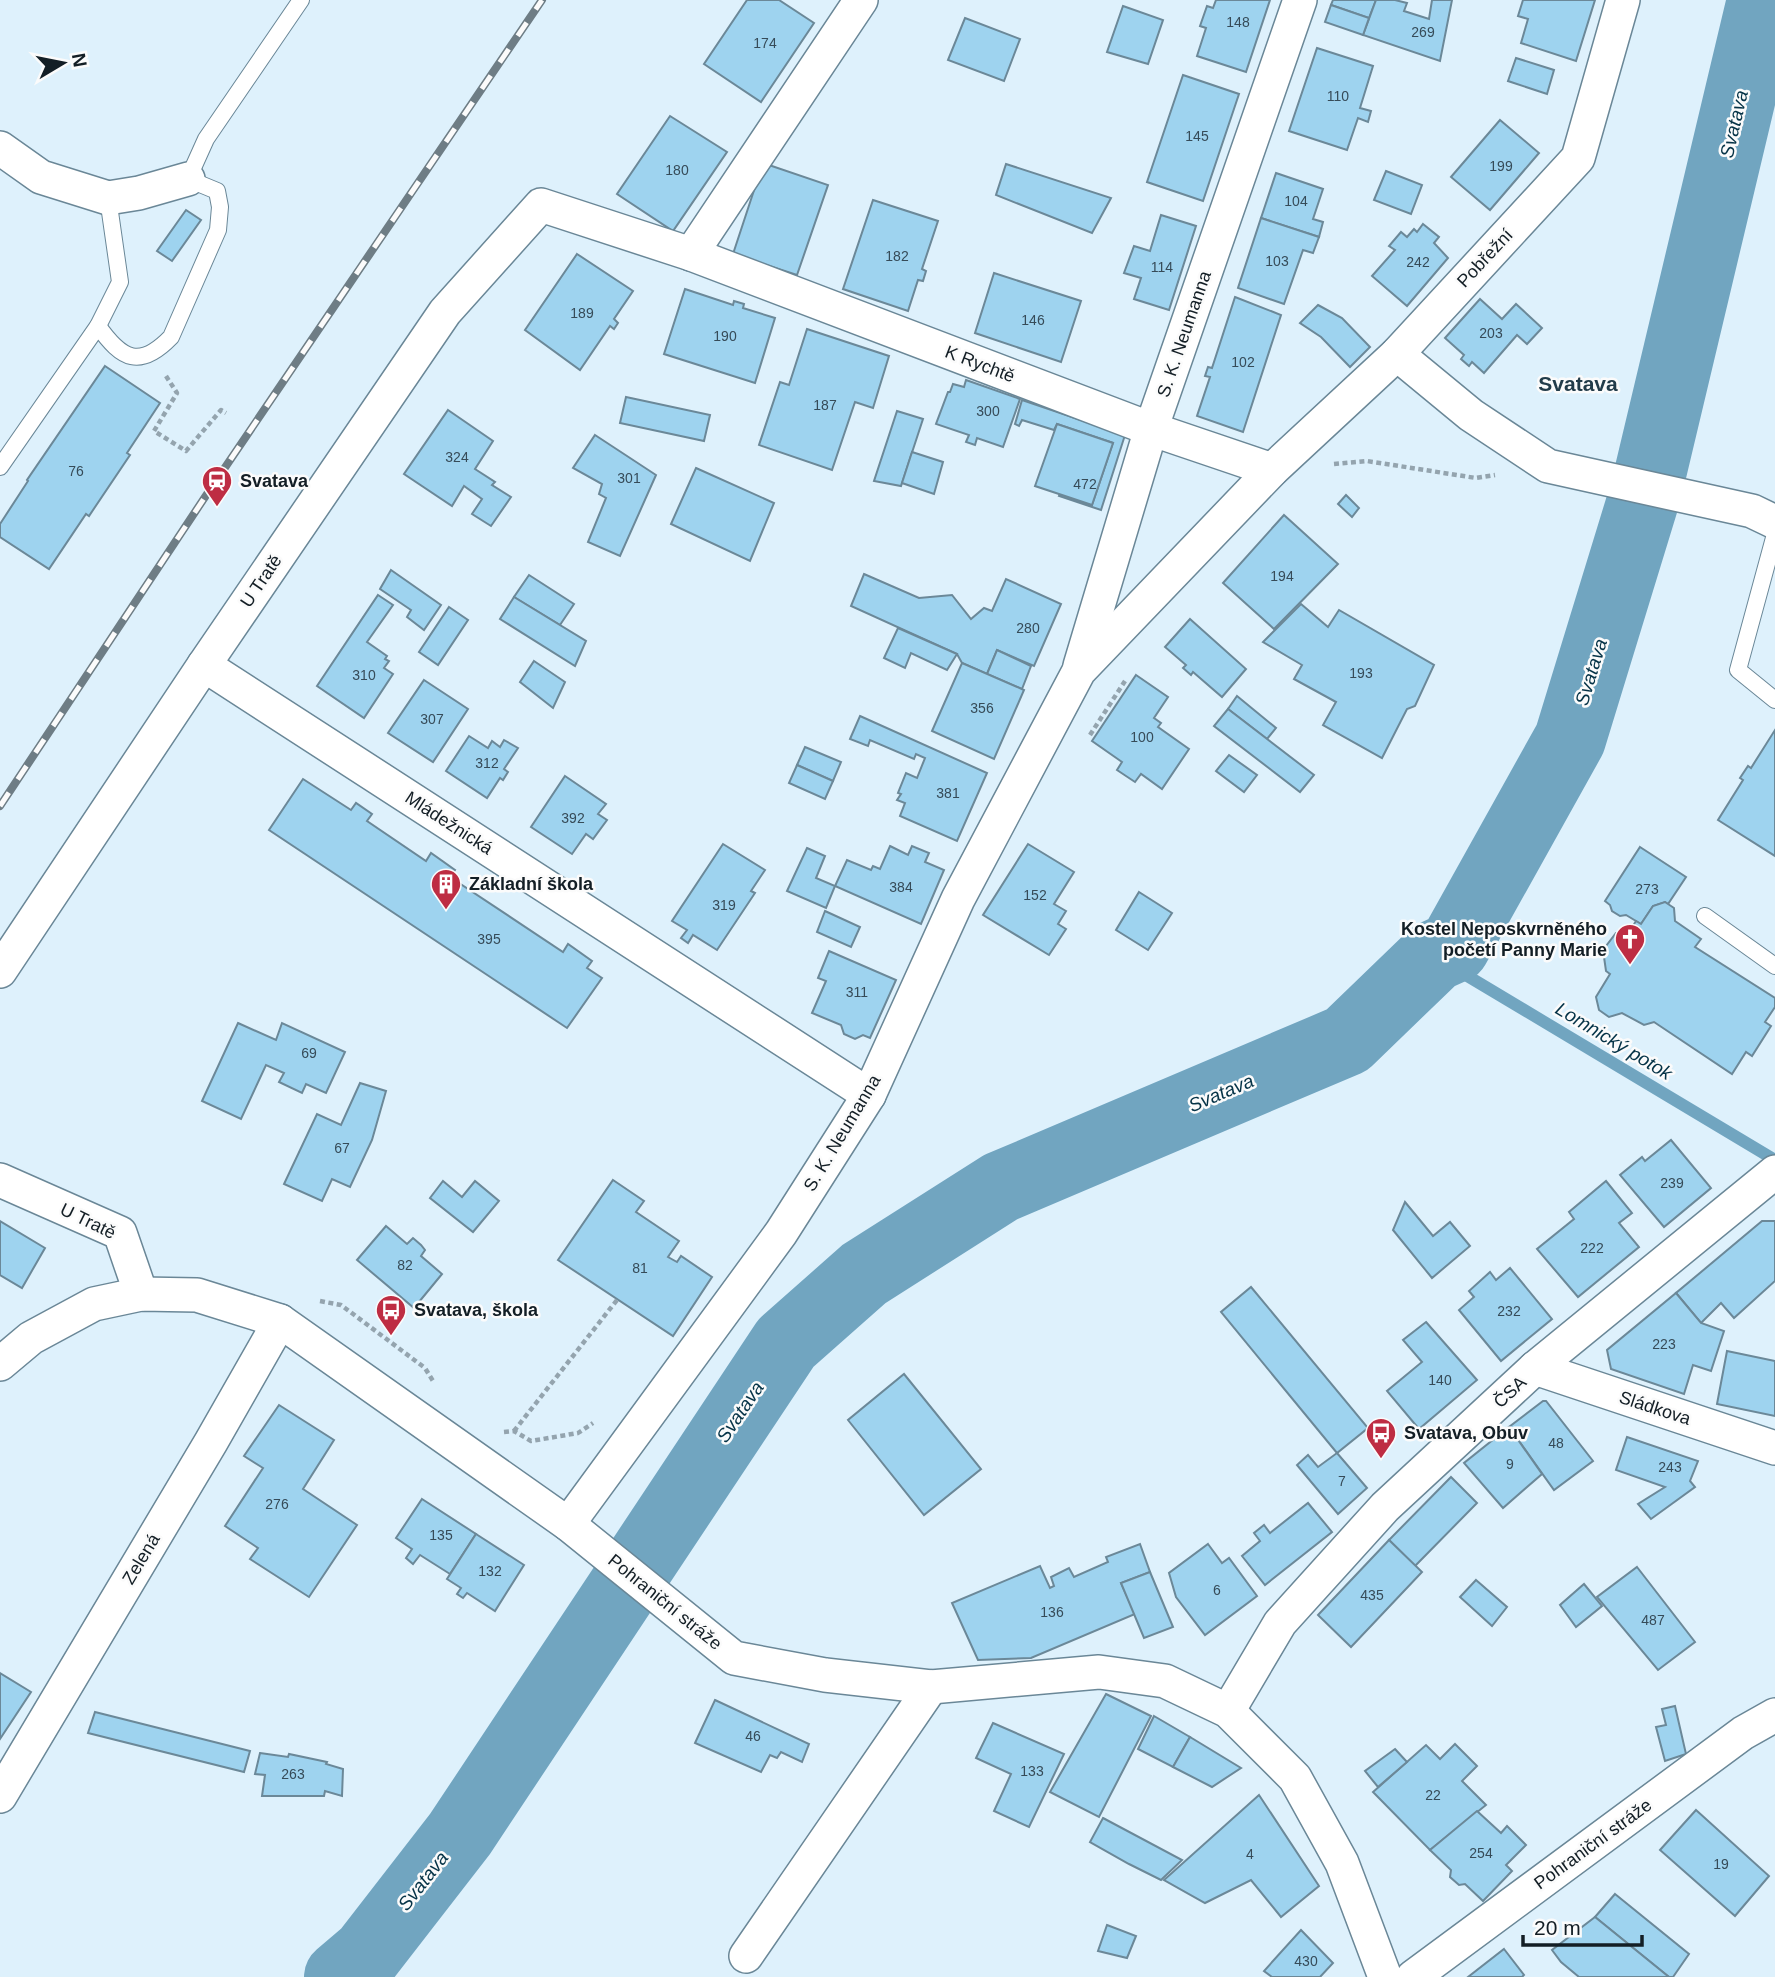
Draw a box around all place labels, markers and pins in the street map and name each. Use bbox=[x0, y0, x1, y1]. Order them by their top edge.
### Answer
station icon: Svatava bbox=[200, 464, 234, 508]
place label: Svatava bbox=[240, 471, 309, 491]
building icon: Základní škola bbox=[429, 867, 463, 911]
place label: Základní škola bbox=[469, 874, 594, 894]
place label: Kostel Neposkvrněného početí Panny Marie bbox=[1401, 919, 1607, 960]
church icon: Kostel Neposkvrněného početí Panny Marie bbox=[1613, 922, 1647, 966]
bus stop icon: Svatava, škola bbox=[374, 1293, 408, 1337]
place label: Svatava, škola bbox=[414, 1300, 539, 1320]
bus stop icon: Svatava, Obuv bbox=[1364, 1416, 1398, 1460]
place label: Svatava, Obuv bbox=[1404, 1423, 1528, 1443]

